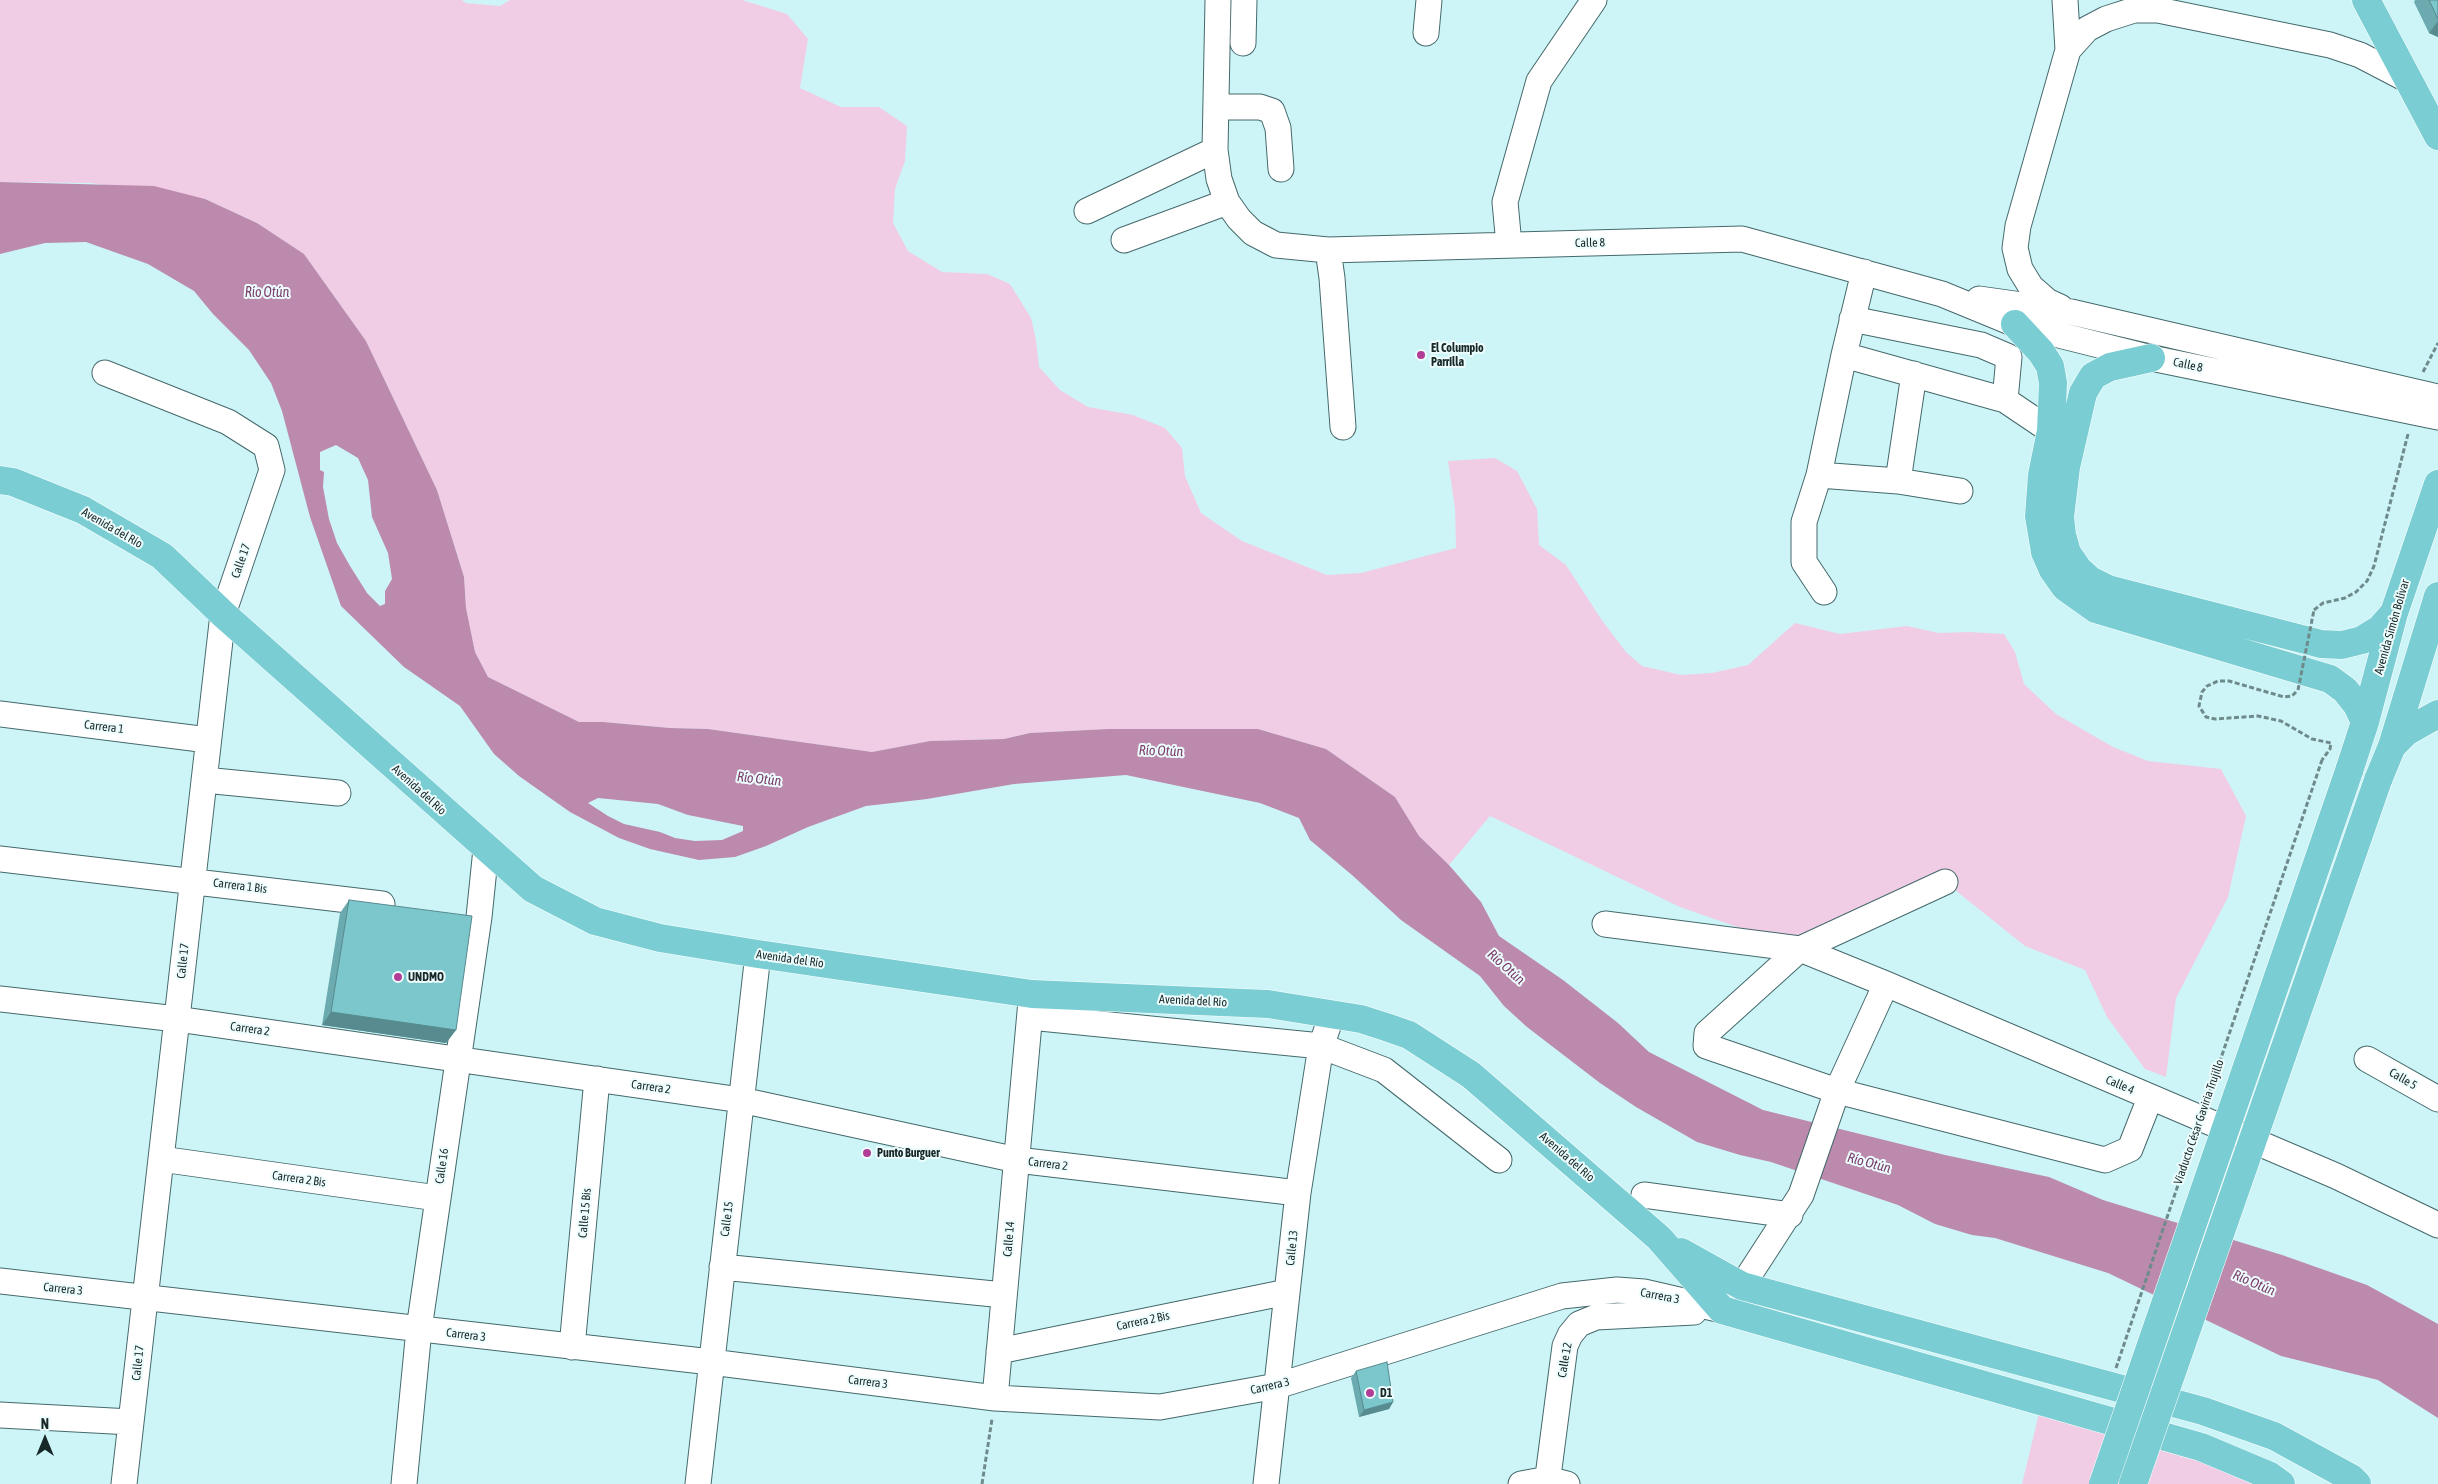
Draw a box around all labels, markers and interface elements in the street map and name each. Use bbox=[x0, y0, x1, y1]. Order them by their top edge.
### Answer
street label: Calle 8 bbox=[1575, 236, 1605, 250]
water label: Río Otún bbox=[245, 285, 289, 301]
place label: El Columpio Parrilla bbox=[1431, 341, 1484, 369]
marker: El Columpio Parrilla bbox=[1415, 349, 1427, 361]
street label: Calle 8 bbox=[2172, 355, 2204, 375]
street label: Avenida del Río bbox=[79, 505, 145, 551]
street label: Calle 17 bbox=[228, 542, 254, 580]
street label: Avenida Simón Bolívar bbox=[2372, 578, 2412, 676]
street label: Carrera 1 bbox=[83, 717, 125, 737]
water label: Río Otún bbox=[1138, 742, 1184, 760]
street label: Avenida del Río bbox=[389, 762, 449, 818]
water label: Río Otún bbox=[736, 768, 782, 790]
street label: Carrera 1 Bis bbox=[212, 876, 268, 896]
street label: Calle 17 bbox=[174, 943, 192, 979]
water label: Río Otún bbox=[1484, 946, 1528, 988]
street label: Avenida del Río bbox=[755, 947, 825, 971]
place label: UNDMO bbox=[408, 970, 444, 984]
marker: UNDMO bbox=[392, 971, 404, 983]
street label: Avenida del Río bbox=[1159, 992, 1227, 1010]
street label: Carrera 2 bbox=[229, 1019, 271, 1039]
street label: Viaducto César Gaviria Trujillo bbox=[2171, 1058, 2227, 1186]
street label: Calle 5 bbox=[2386, 1065, 2420, 1093]
street label: Calle 4 bbox=[2103, 1073, 2137, 1097]
street label: Carrera 2 bbox=[630, 1077, 672, 1097]
street label: Avenida del Río bbox=[1537, 1129, 1597, 1185]
place label: Punto Burguer bbox=[877, 1146, 940, 1160]
street label: Calle 16 bbox=[432, 1147, 452, 1185]
marker: Punto Burguer bbox=[861, 1147, 873, 1159]
water label: Río Otún bbox=[1845, 1149, 1893, 1177]
street label: Carrera 2 bbox=[1027, 1154, 1069, 1174]
street label: Carrera 2 Bis bbox=[271, 1168, 327, 1190]
street label: Calle 15 Bis bbox=[576, 1188, 594, 1238]
street label: Calle 15 bbox=[718, 1200, 736, 1238]
street label: Calle 14 bbox=[1000, 1221, 1018, 1257]
street label: Calle 13 bbox=[1283, 1230, 1301, 1266]
water label: Río Otún bbox=[2230, 1267, 2278, 1299]
street label: Carrera 3 bbox=[43, 1280, 83, 1298]
street label: Carrera 3 bbox=[1639, 1285, 1681, 1307]
street label: Carrera 2 Bis bbox=[1115, 1308, 1171, 1334]
street label: Carrera 3 bbox=[445, 1325, 487, 1345]
street label: Calle 12 bbox=[1555, 1341, 1575, 1379]
street label: Calle 17 bbox=[129, 1345, 147, 1381]
street label: Carrera 3 bbox=[847, 1372, 889, 1392]
street label: Carrera 3 bbox=[1249, 1375, 1291, 1397]
place label: D1 bbox=[1380, 1386, 1392, 1400]
marker: D1 bbox=[1364, 1387, 1376, 1399]
north arrow bbox=[20, 1414, 70, 1464]
text: N bbox=[41, 1416, 49, 1432]

